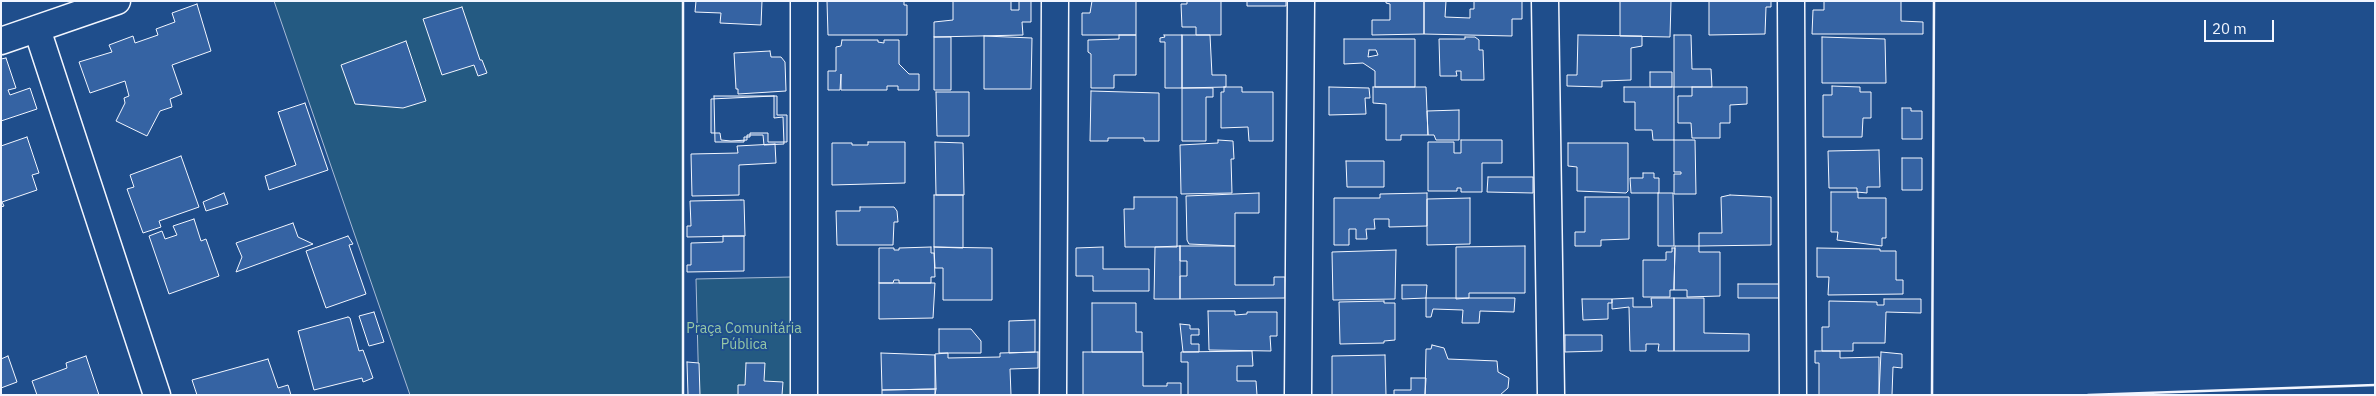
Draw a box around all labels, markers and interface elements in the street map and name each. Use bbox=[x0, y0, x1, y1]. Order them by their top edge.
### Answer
scale bar bbox=[2206, 10, 2276, 42]
text: 20 m bbox=[2212, 19, 2247, 38]
park label: Praça Comunitária Pública bbox=[686, 321, 802, 354]

